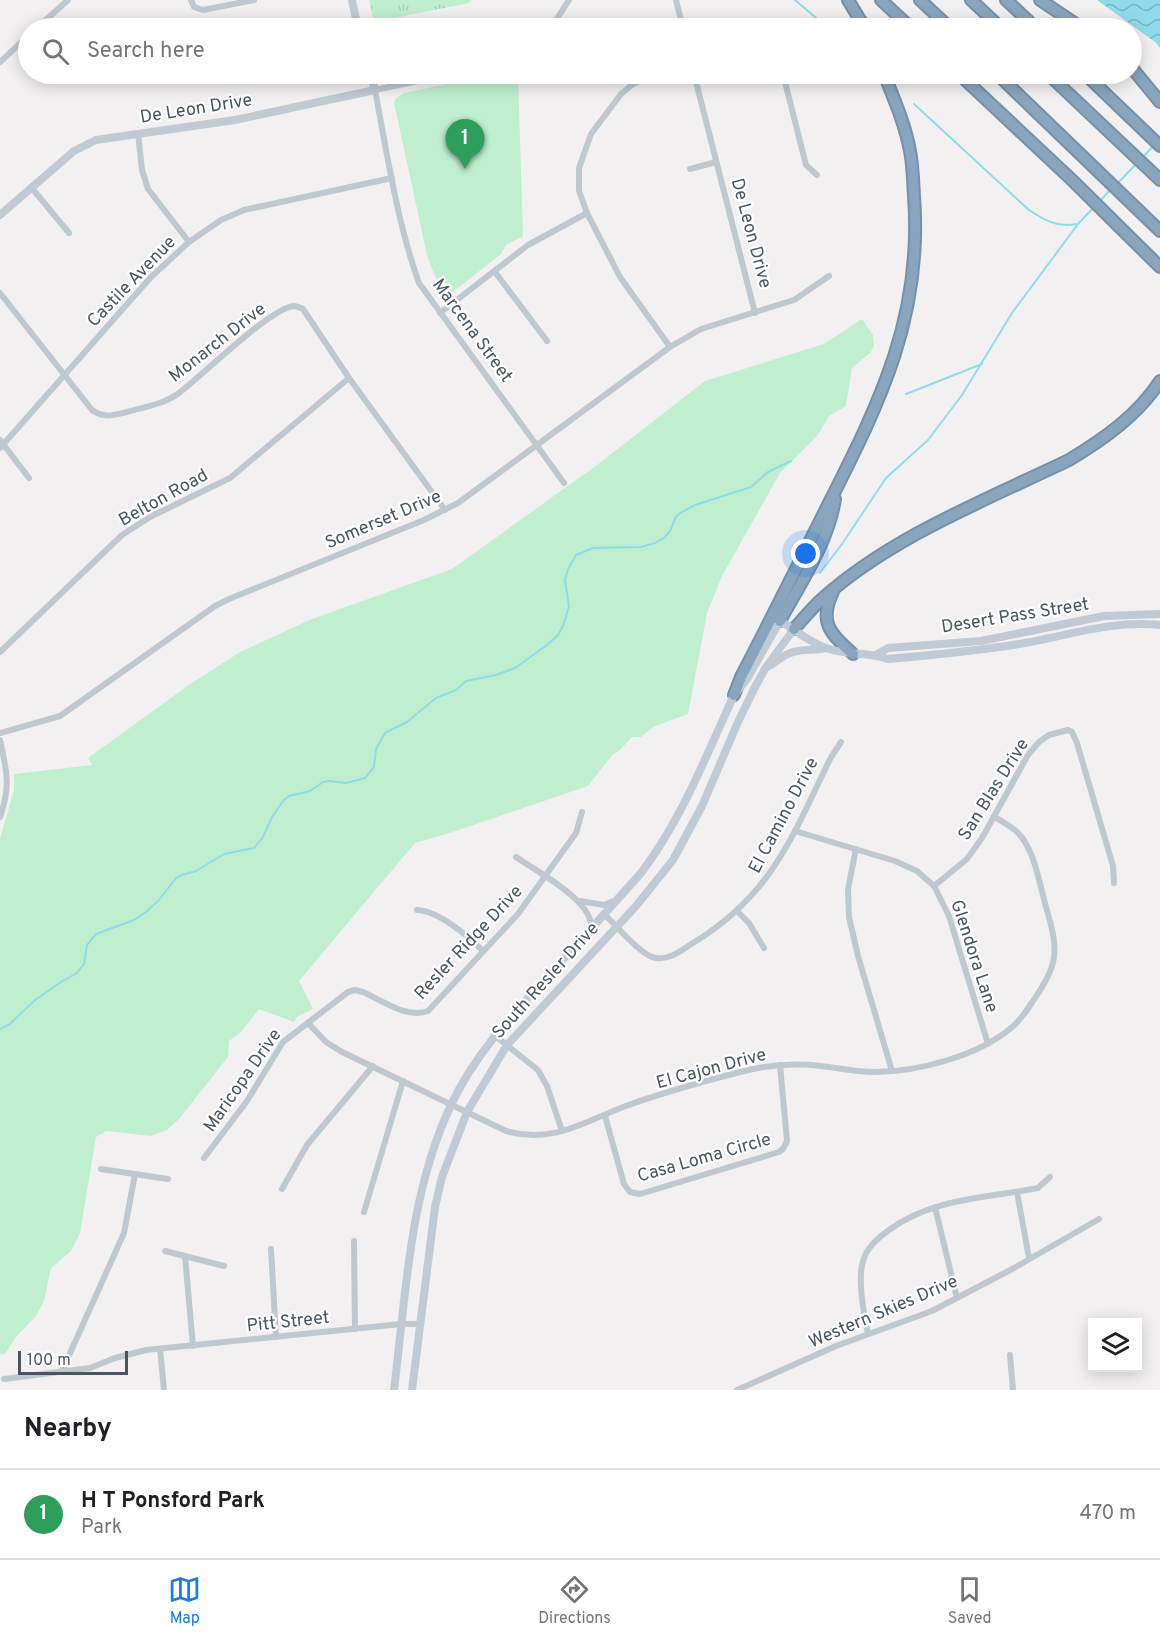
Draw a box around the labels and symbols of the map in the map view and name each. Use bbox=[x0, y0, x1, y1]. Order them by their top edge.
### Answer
street label: De Leon Drive bbox=[139, 89, 254, 130]
pin: 1 bbox=[446, 120, 484, 169]
street label: De Leon Drive bbox=[725, 176, 776, 291]
street label: Castile Avenue bbox=[83, 231, 182, 333]
street label: Marcena Street bbox=[426, 275, 517, 387]
street label: Monarch Drive bbox=[165, 298, 271, 388]
street label: Belton Road bbox=[115, 464, 213, 532]
street label: Somerset Drive bbox=[322, 486, 445, 555]
your location bbox=[791, 539, 820, 568]
street label: Desert Pass Street bbox=[940, 593, 1091, 640]
street label: San Blas Drive bbox=[954, 734, 1035, 845]
street label: El Camino Drive bbox=[744, 754, 825, 878]
street label: Resler Ridge Drive bbox=[410, 881, 528, 1005]
street label: Glendora Lane bbox=[944, 897, 1003, 1016]
street label: South Resler Drive bbox=[488, 918, 605, 1044]
street label: Maricopa Drive bbox=[199, 1025, 287, 1137]
street label: El Cajon Drive bbox=[654, 1044, 769, 1095]
street label: Casa Loma Circle bbox=[635, 1128, 774, 1189]
street label: Western Skies Drive bbox=[805, 1271, 962, 1354]
street label: Pitt Street bbox=[246, 1307, 331, 1338]
scale bar bbox=[18, 1348, 128, 1376]

